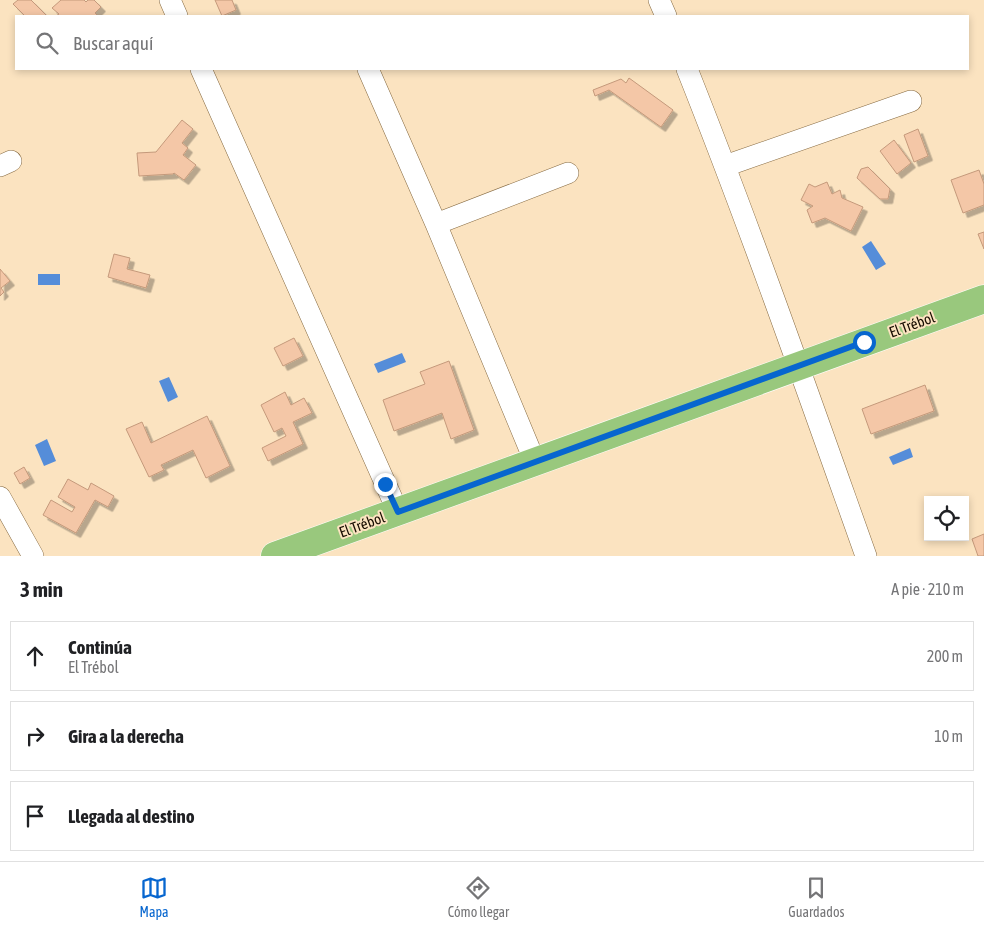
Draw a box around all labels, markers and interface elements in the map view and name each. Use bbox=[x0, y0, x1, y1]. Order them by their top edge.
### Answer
search box bbox=[15, 15, 969, 70]
icon: search bbox=[33, 29, 61, 57]
text: Buscar aquí bbox=[73, 32, 153, 54]
street label: El Trébol bbox=[887, 308, 937, 341]
route start bbox=[853, 331, 876, 354]
route end bbox=[374, 473, 397, 496]
map controls bbox=[924, 496, 969, 541]
button: locate bbox=[924, 496, 969, 541]
street label: El Trébol bbox=[337, 508, 387, 541]
text: 3 min bbox=[20, 577, 63, 601]
text: A pie · 210 m bbox=[891, 580, 964, 598]
text: Continúa bbox=[68, 636, 132, 658]
icon: ahead bbox=[21, 642, 49, 670]
text: 200 m bbox=[927, 647, 963, 665]
text: El Trébol bbox=[68, 658, 119, 676]
icon: right bbox=[21, 722, 49, 750]
text: Gira a la derecha bbox=[68, 725, 184, 747]
text: 10 m bbox=[934, 727, 963, 745]
icon: arrive bbox=[21, 802, 49, 830]
text: Llegada al destino bbox=[68, 805, 195, 827]
tab: Mapa bbox=[140, 874, 169, 920]
tab: Cómo llegar bbox=[448, 874, 509, 920]
tab: Guardados bbox=[788, 874, 844, 920]

